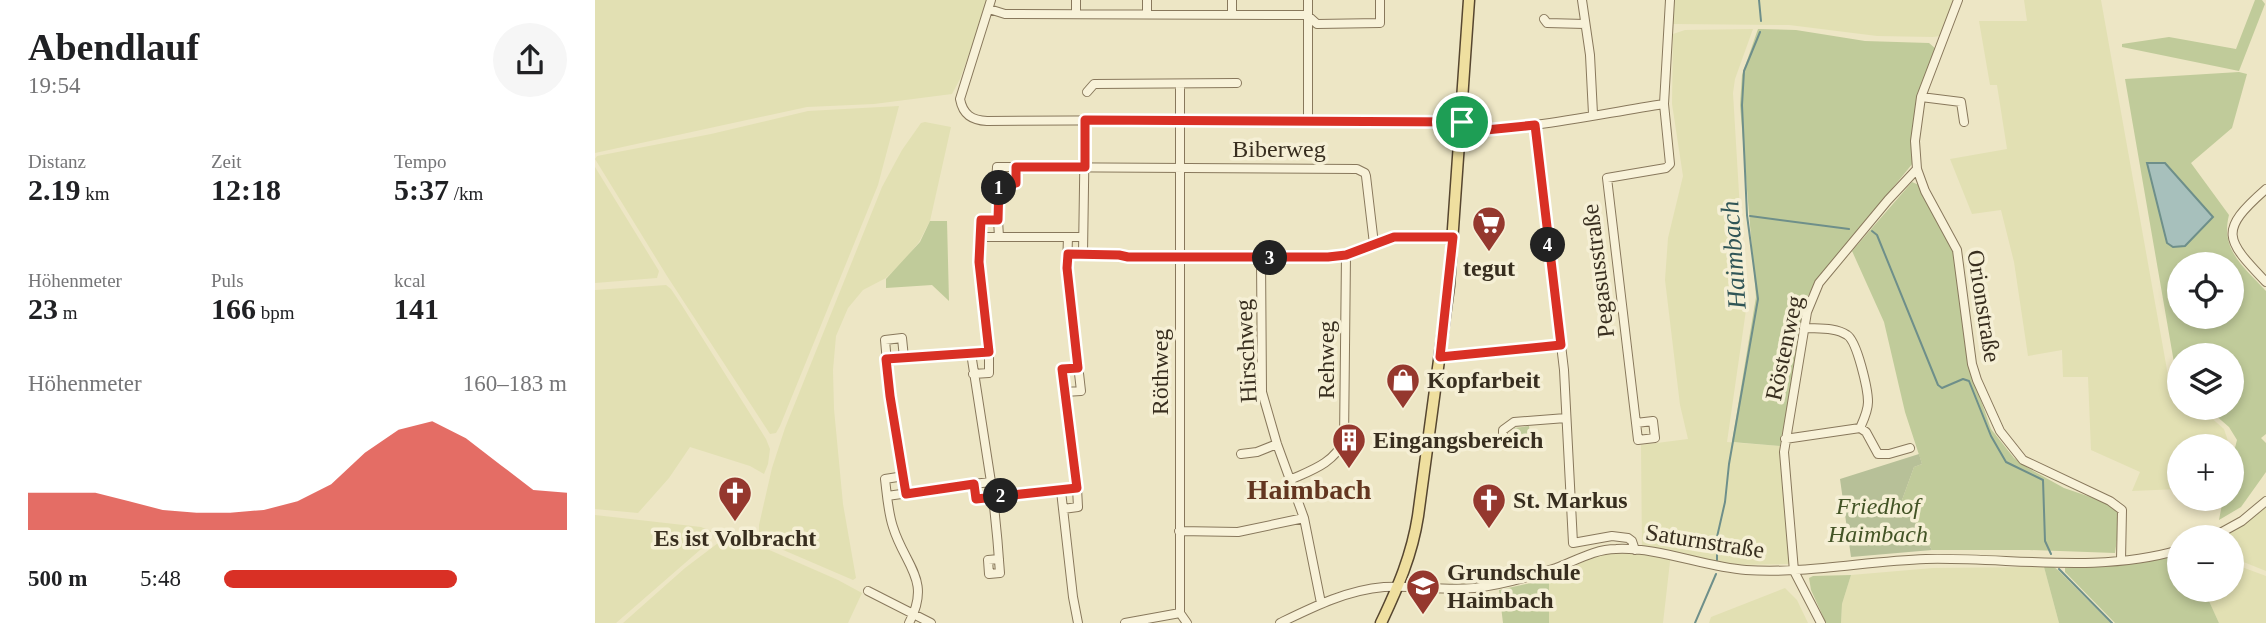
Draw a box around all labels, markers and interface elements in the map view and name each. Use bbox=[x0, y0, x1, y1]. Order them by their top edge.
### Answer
button: share bbox=[493, 23, 567, 97]
text: Abendlauf bbox=[28, 26, 199, 68]
text: 19:54 bbox=[28, 73, 80, 98]
pin bbox=[1432, 92, 1492, 152]
icon: arrive bbox=[1443, 103, 1481, 141]
street label: Biberweg bbox=[1232, 136, 1326, 162]
text: Distanz bbox=[28, 151, 86, 172]
text: Zeit bbox=[211, 151, 242, 172]
text: Tempo bbox=[394, 151, 447, 172]
pin: 1 bbox=[981, 170, 1017, 206]
text: 2.19 bbox=[28, 173, 81, 206]
text: 12:18 bbox=[211, 173, 281, 206]
text: 5:37 bbox=[394, 173, 449, 206]
text: 1 bbox=[994, 177, 1003, 198]
text: km bbox=[81, 183, 110, 204]
text: /km bbox=[449, 183, 483, 204]
water label: Haimbach bbox=[1715, 200, 1752, 311]
street label: Pegasusstraße bbox=[1577, 203, 1619, 339]
supermarket icon: tegut bbox=[1470, 204, 1508, 253]
pin: 4 bbox=[1531, 228, 1565, 262]
text: 4 bbox=[1543, 234, 1552, 255]
pin: 3 bbox=[1253, 240, 1287, 276]
text: 3 bbox=[1265, 247, 1274, 268]
street label: Orionstraße bbox=[1962, 248, 2006, 364]
map controls bbox=[2167, 252, 2244, 602]
button: locate bbox=[2167, 252, 2244, 329]
place label: tegut bbox=[1463, 255, 1515, 281]
text: Höhenmeter bbox=[28, 270, 122, 291]
text: Puls bbox=[211, 270, 244, 291]
text: kcal bbox=[394, 270, 426, 291]
text: 23 bbox=[28, 292, 58, 325]
text: 166 bbox=[211, 292, 256, 325]
text: 141 bbox=[394, 292, 439, 325]
street label: Röstenweg bbox=[1760, 293, 1808, 403]
street label: Hirschweg bbox=[1230, 298, 1262, 404]
text: m bbox=[58, 302, 78, 323]
text: bpm bbox=[256, 302, 295, 323]
street label: Rehweg bbox=[1313, 321, 1339, 399]
street label: Röthweg bbox=[1147, 329, 1173, 415]
button: layers bbox=[2167, 343, 2244, 420]
shop icon: Kopfarbeit bbox=[1384, 361, 1422, 410]
place label: Kopfarbeit bbox=[1427, 367, 1540, 393]
text: Höhenmeter bbox=[28, 371, 142, 396]
text: 160–183 m bbox=[463, 371, 567, 396]
building icon: Eingangsbereich bbox=[1330, 421, 1368, 470]
place label: Eingangsbereich bbox=[1373, 427, 1543, 453]
button: + bbox=[2167, 434, 2244, 511]
church icon: Es ist Volbracht bbox=[716, 474, 754, 523]
district label: Haimbach bbox=[1247, 474, 1372, 505]
pin: 2 bbox=[983, 478, 1019, 514]
church icon: St. Markus bbox=[1470, 481, 1508, 530]
text: 2 bbox=[996, 485, 1005, 506]
place label: St. Markus bbox=[1513, 487, 1628, 513]
park label: Friedhof Haimbach bbox=[1827, 493, 1928, 547]
street label: Saturnstraße bbox=[1644, 519, 1766, 563]
place label: Es ist Volbracht bbox=[654, 525, 816, 551]
button: − bbox=[2167, 525, 2244, 602]
place label: Grundschule Haimbach bbox=[1447, 559, 1581, 613]
text: 500 m bbox=[28, 566, 87, 591]
text: 5:48 bbox=[140, 566, 181, 591]
school or university icon: Grundschule Haimbach bbox=[1404, 567, 1442, 616]

